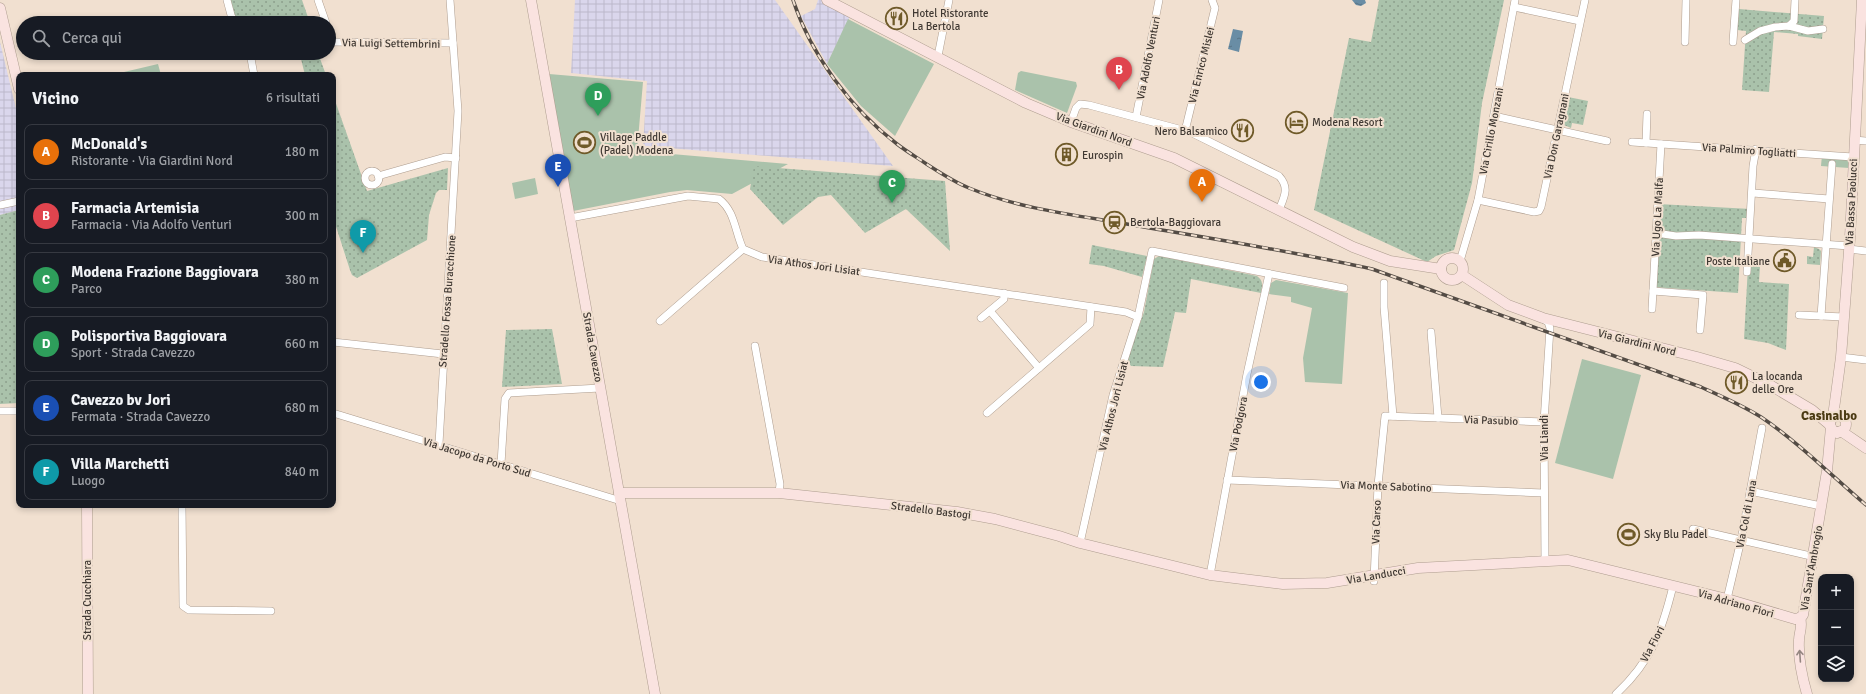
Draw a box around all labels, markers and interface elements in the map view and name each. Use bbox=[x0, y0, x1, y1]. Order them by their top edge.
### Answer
restaurant icon: Hotel Ristorante La Bertola bbox=[884, 6, 910, 32]
place label: Hotel Ristorante La Bertola bbox=[912, 7, 989, 33]
street label: Via Adolfo Venturi bbox=[1134, 15, 1163, 101]
search box bbox=[16, 16, 336, 60]
street label: Via Enrico Mislei bbox=[1186, 26, 1217, 105]
icon: search bbox=[30, 27, 52, 49]
text: Cerca qui bbox=[62, 29, 122, 47]
street label: Via Luigi Settembrini bbox=[342, 36, 440, 51]
pin: B bbox=[1106, 57, 1132, 90]
pin: D bbox=[585, 83, 611, 116]
street label: Via Cirillo Monzani bbox=[1477, 86, 1506, 176]
text: Vicino bbox=[32, 88, 79, 109]
text: 6 risultati bbox=[266, 90, 320, 106]
street label: Via Don Garagnani bbox=[1541, 92, 1572, 180]
hotel icon: Modena Resort bbox=[1283, 109, 1309, 135]
street label: Via Giardini Nord bbox=[1054, 110, 1134, 149]
place label: Modena Resort bbox=[1312, 116, 1383, 129]
restaurant icon: Nero Balsamico bbox=[1230, 118, 1256, 144]
place label: Nero Balsamico bbox=[1155, 125, 1228, 138]
sports icon: Village Paddle (Padel) Modena bbox=[572, 130, 598, 156]
place label: Village Paddle (Padel) Modena bbox=[600, 131, 674, 157]
text: McDonald's bbox=[71, 135, 147, 153]
street label: Via Palmiro Togliatti bbox=[1702, 141, 1796, 160]
building icon: Eurospin bbox=[1054, 142, 1080, 168]
text: A bbox=[42, 144, 50, 160]
text: 180 m bbox=[285, 144, 319, 160]
place label: Eurospin bbox=[1082, 149, 1123, 162]
text: Ristorante · Via Giardini Nord bbox=[71, 153, 233, 169]
pin: E bbox=[545, 154, 571, 187]
street label: Via Bassa Paolucci bbox=[1843, 158, 1860, 246]
pin: A bbox=[1189, 169, 1215, 202]
pin: C bbox=[879, 170, 905, 203]
street label: Via Ugo La Malfa bbox=[1649, 177, 1666, 257]
text: Farmacia Artemisia bbox=[71, 199, 199, 217]
text: B bbox=[42, 208, 50, 224]
text: 300 m bbox=[285, 208, 319, 224]
station icon: Bertola-Baggiovara bbox=[1102, 209, 1128, 235]
place label: Bertola-Baggiovara bbox=[1130, 216, 1221, 229]
text: Farmacia · Via Adolfo Venturi bbox=[71, 217, 232, 233]
pin: F bbox=[350, 220, 376, 253]
street label: Stradello Fossa Buracchione bbox=[436, 234, 459, 368]
public building icon: Poste Italiane bbox=[1772, 248, 1798, 274]
street label: Via Athos Jori Lisiat bbox=[767, 253, 861, 278]
place label: Poste Italiane bbox=[1706, 255, 1770, 268]
text: Modena Frazione Baggiovara bbox=[71, 263, 259, 281]
text: C bbox=[42, 272, 50, 288]
text: 380 m bbox=[285, 272, 319, 288]
text: Parco bbox=[71, 281, 102, 297]
street label: Strada Cavezzo bbox=[580, 311, 605, 383]
street label: Via Giardini Nord bbox=[1596, 326, 1677, 359]
text: Polisportiva Baggiovara bbox=[71, 327, 227, 345]
text: D bbox=[42, 336, 50, 352]
text: 660 m bbox=[285, 336, 319, 352]
text: Sport · Strada Cavezzo bbox=[71, 345, 195, 361]
street label: Via Athos Jori Lisiat bbox=[1096, 360, 1131, 453]
restaurant icon: La locanda delle Ore bbox=[1724, 369, 1750, 395]
place label: La locanda delle Ore bbox=[1752, 370, 1803, 396]
your location bbox=[1251, 372, 1271, 392]
text: Cavezzo bv Jori bbox=[71, 391, 171, 409]
street label: Via Podgora bbox=[1227, 395, 1250, 453]
text: E bbox=[42, 400, 50, 416]
text: 680 m bbox=[285, 400, 319, 416]
district label: Casinalbo bbox=[1801, 408, 1857, 424]
text: Fermata · Strada Cavezzo bbox=[71, 409, 210, 425]
street label: Via Pasubio bbox=[1464, 413, 1519, 428]
street label: Via Liandi bbox=[1538, 415, 1551, 461]
street label: Via Jacopo da Porto Sud bbox=[421, 435, 532, 480]
text: Villa Marchetti bbox=[71, 455, 169, 473]
text: F bbox=[43, 464, 49, 480]
text: 840 m bbox=[285, 464, 319, 480]
text: Luogo bbox=[71, 473, 105, 489]
street label: Via Monte Sabotino bbox=[1340, 478, 1432, 495]
street label: Via Col di Lana bbox=[1734, 478, 1760, 549]
street label: Stradello Bastogi bbox=[890, 499, 972, 522]
street label: Via Carso bbox=[1369, 500, 1384, 544]
sports icon: Sky Blu Padel bbox=[1616, 521, 1642, 547]
street label: Via Sant'Ambrogio bbox=[1798, 524, 1825, 612]
place label: Sky Blu Padel bbox=[1644, 528, 1707, 541]
street label: Strada Cucchiara bbox=[81, 559, 94, 640]
street label: Via Landucci bbox=[1346, 564, 1407, 587]
map controls bbox=[1818, 574, 1854, 682]
button: + bbox=[1818, 574, 1854, 610]
street label: Via Adriano Fiori bbox=[1696, 586, 1775, 621]
button: − bbox=[1818, 610, 1854, 646]
street label: Via Fiori bbox=[1638, 624, 1667, 664]
button: layers bbox=[1818, 646, 1854, 682]
one-way arrow bbox=[1796, 650, 1803, 663]

